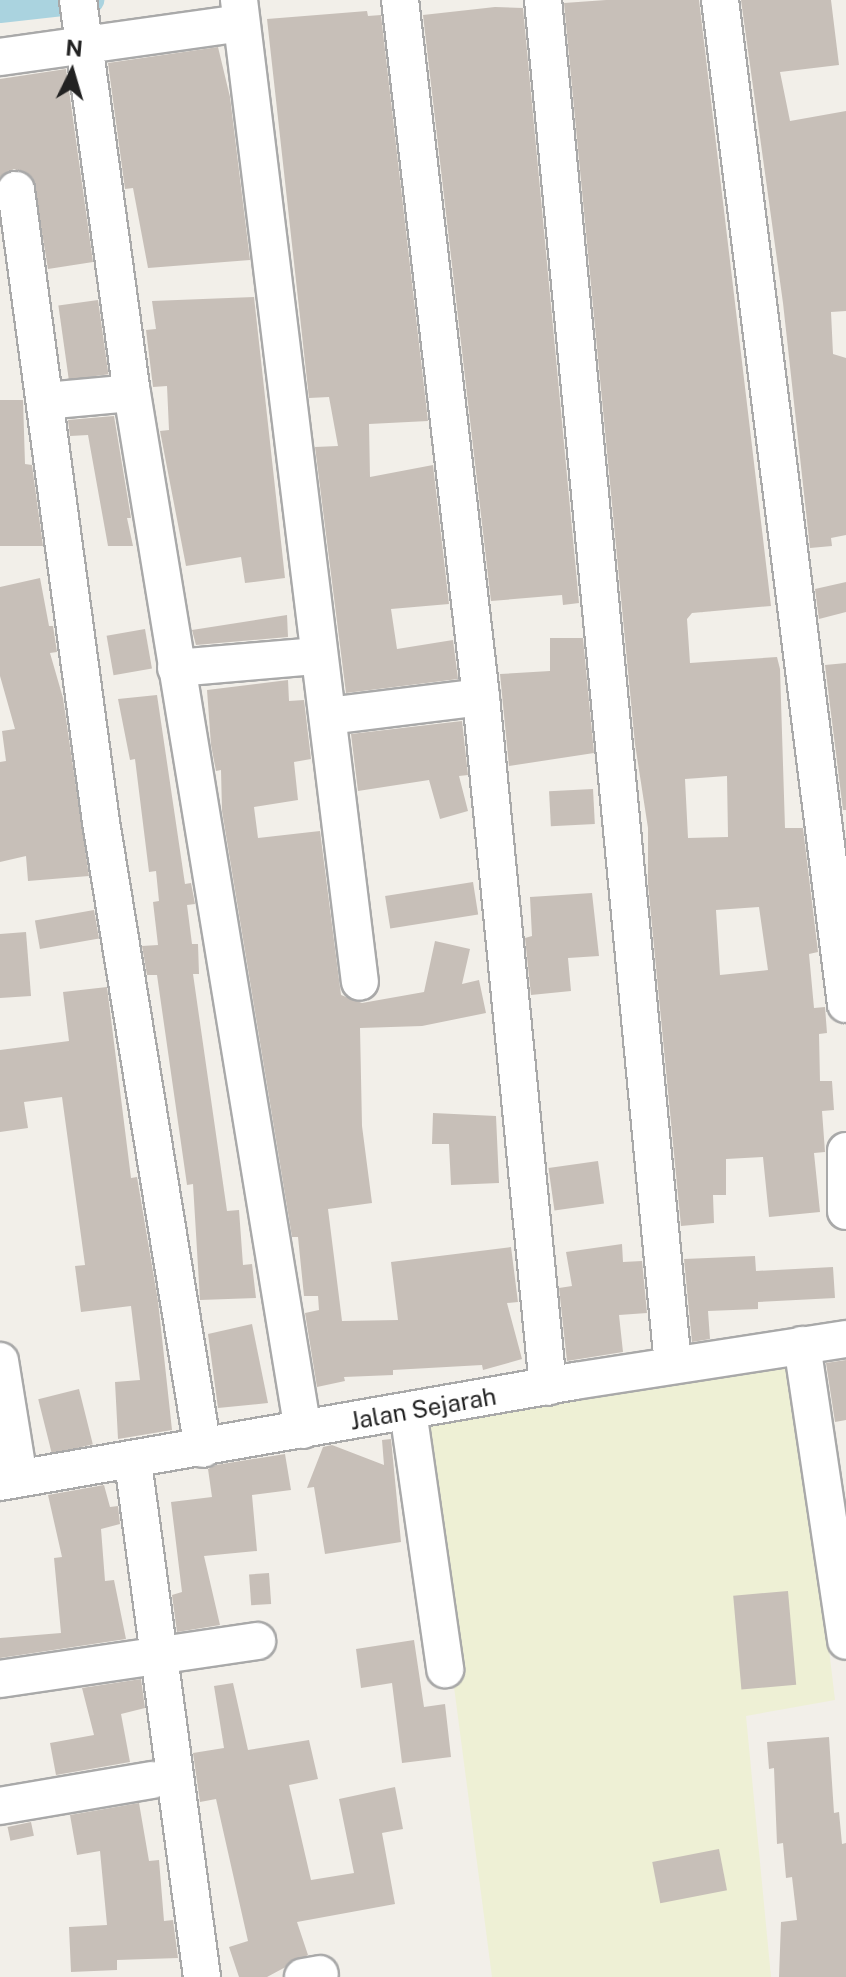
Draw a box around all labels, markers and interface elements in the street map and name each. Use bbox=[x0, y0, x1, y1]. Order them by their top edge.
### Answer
north arrow bbox=[32, 32, 112, 112]
text: N bbox=[64, 34, 84, 62]
street label: Jalan Sejarah bbox=[348, 1382, 498, 1436]

